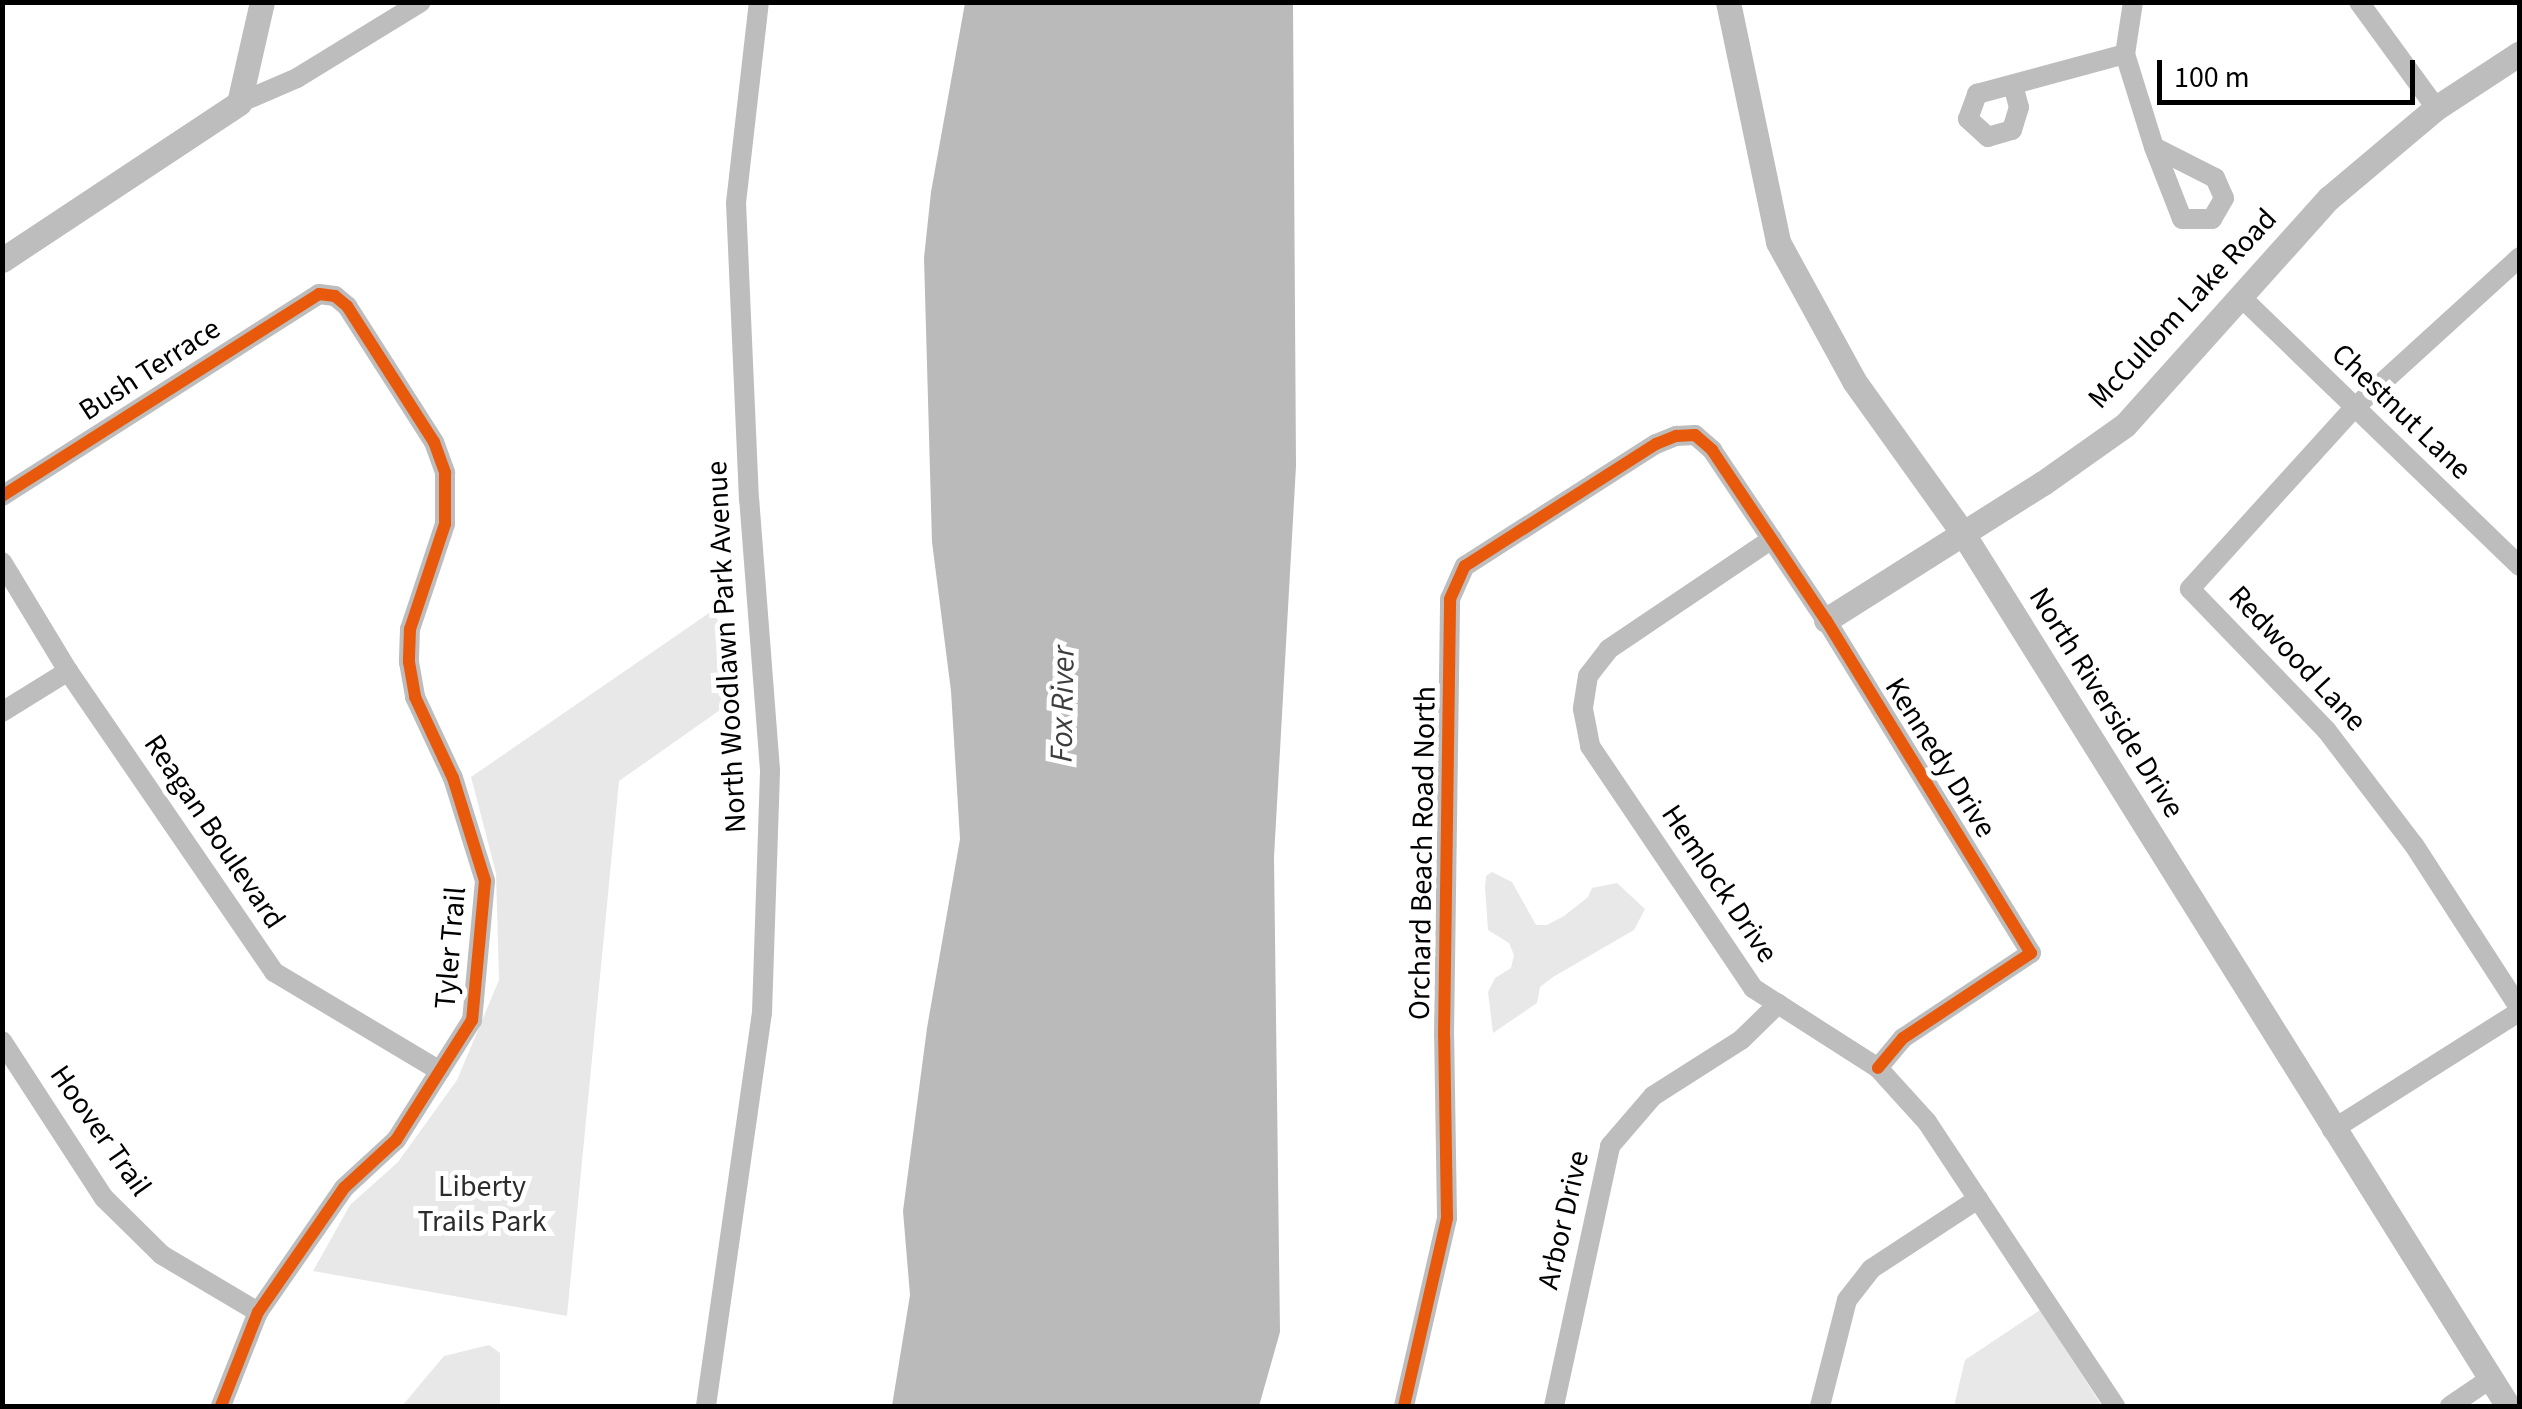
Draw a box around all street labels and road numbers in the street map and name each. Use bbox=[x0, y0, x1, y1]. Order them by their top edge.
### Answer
street label: McCullom Lake Road bbox=[2081, 202, 2285, 416]
street label: Bush Terrace bbox=[73, 311, 227, 429]
street label: Chestnut Lane bbox=[2324, 336, 2478, 488]
street label: North Woodlawn Park Avenue bbox=[699, 460, 755, 834]
street label: Redwood Lane bbox=[2220, 579, 2374, 739]
street label: North Riverside Drive bbox=[2021, 581, 2191, 825]
street label: Kennedy Drive bbox=[1877, 672, 2003, 844]
street label: Orchard Beach Road North bbox=[1402, 686, 1444, 1020]
street label: Reagan Boulevard bbox=[136, 728, 292, 936]
street label: Hemlock Drive bbox=[1653, 798, 1785, 970]
street label: Tyler Trail bbox=[428, 885, 474, 1011]
street label: Hoover Trail bbox=[42, 1059, 158, 1203]
street label: Arbor Drive bbox=[1531, 1147, 1597, 1293]

